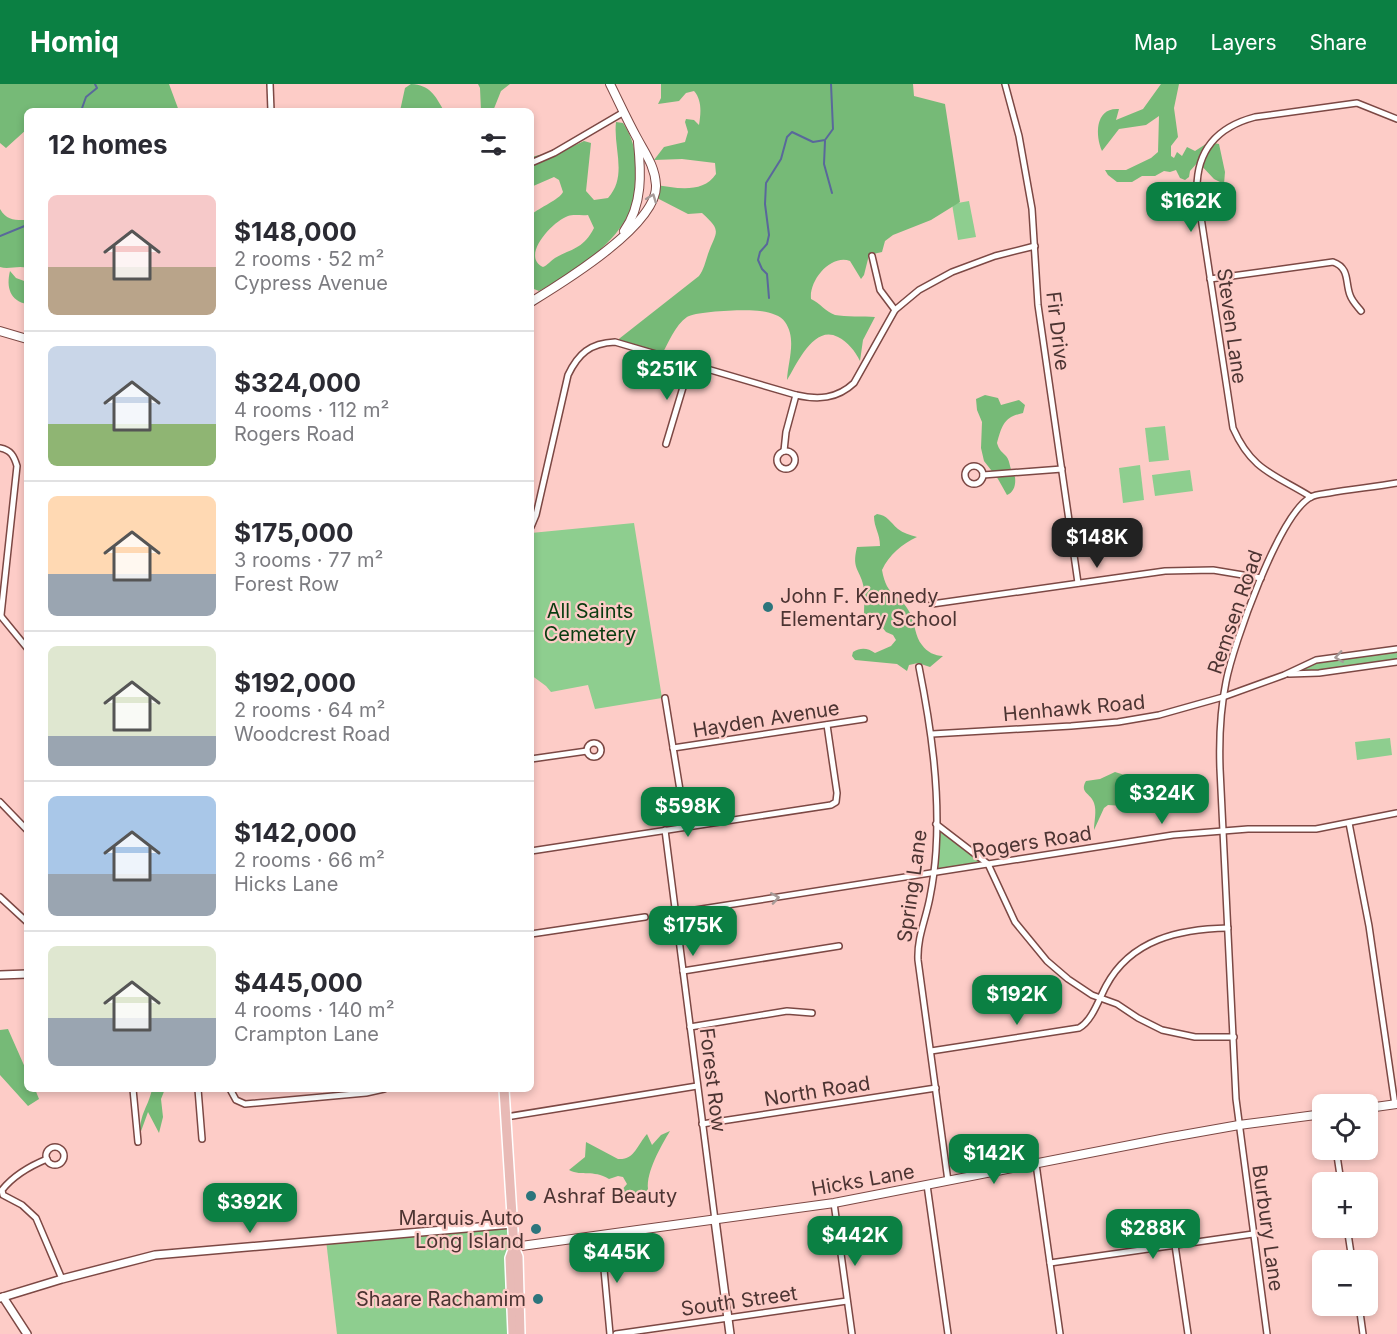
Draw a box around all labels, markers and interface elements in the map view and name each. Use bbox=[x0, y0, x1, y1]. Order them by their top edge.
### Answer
text: Homiq bbox=[30, 25, 119, 59]
text: Map bbox=[1134, 30, 1178, 55]
text: Layers bbox=[1211, 30, 1277, 55]
text: Share bbox=[1310, 30, 1367, 55]
icon: filters bbox=[477, 128, 510, 161]
text: 12 homes bbox=[48, 129, 168, 160]
pin: $162K bbox=[1149, 182, 1233, 233]
text: $162K bbox=[1160, 189, 1222, 213]
one-way arrow bbox=[645, 194, 657, 205]
text: $148,000 bbox=[234, 216, 357, 247]
icon: home bbox=[96, 219, 168, 291]
text: 2 rooms · 52 m² bbox=[234, 247, 384, 271]
street label: Steven Lane bbox=[1212, 267, 1252, 385]
text: Cypress Avenue bbox=[234, 271, 388, 295]
street label: Fir Drive bbox=[1041, 290, 1075, 372]
pin: $251K bbox=[625, 350, 709, 401]
text: $251K bbox=[636, 357, 698, 381]
text: $324,000 bbox=[234, 367, 361, 398]
icon: home bbox=[96, 370, 168, 442]
text: 4 rooms · 112 m² bbox=[234, 398, 389, 422]
text: Rogers Road bbox=[234, 422, 354, 446]
text: $175,000 bbox=[234, 517, 354, 548]
pin: $148K bbox=[1055, 518, 1139, 569]
icon: home bbox=[96, 520, 168, 592]
text: $148K bbox=[1066, 525, 1128, 549]
street label: Remsen Road bbox=[1203, 547, 1267, 677]
text: 3 rooms · 77 m² bbox=[234, 548, 383, 572]
text: Forest Row bbox=[234, 572, 339, 596]
place label: John F. Kennedy Elementary School bbox=[780, 584, 957, 631]
park label: All Saints Cemetery bbox=[544, 599, 636, 646]
marker: John F. Kennedy Elementary School bbox=[761, 600, 775, 614]
one-way arrow bbox=[1335, 650, 1344, 663]
text: $192,000 bbox=[234, 667, 356, 698]
icon: home bbox=[96, 670, 168, 742]
street label: Henhawk Road bbox=[1002, 690, 1146, 726]
street label: Hayden Avenue bbox=[691, 696, 841, 742]
text: 2 rooms · 64 m² bbox=[234, 698, 385, 722]
text: Woodcrest Road bbox=[234, 722, 390, 746]
pin: $324K bbox=[1120, 774, 1204, 825]
text: $324K bbox=[1129, 781, 1195, 805]
pin: $598K bbox=[646, 787, 730, 838]
text: $598K bbox=[655, 794, 721, 818]
text: $142,000 bbox=[234, 817, 357, 848]
icon: home bbox=[96, 820, 168, 892]
street label: Rogers Road bbox=[971, 821, 1093, 863]
street label: Spring Lane bbox=[892, 828, 932, 944]
text: 2 rooms · 66 m² bbox=[234, 848, 385, 872]
text: Hicks Lane bbox=[234, 872, 338, 896]
one-way arrow bbox=[771, 892, 780, 904]
pin: $175K bbox=[651, 906, 735, 957]
text: $175K bbox=[663, 913, 723, 937]
text: $445,000 bbox=[234, 967, 363, 998]
icon: home bbox=[96, 970, 168, 1042]
pin: $192K bbox=[975, 975, 1059, 1026]
text: $192K bbox=[986, 982, 1048, 1006]
text: 4 rooms · 140 m² bbox=[234, 998, 394, 1022]
text: Crampton Lane bbox=[234, 1022, 379, 1046]
street label: Forest Row bbox=[695, 1026, 731, 1134]
street label: North Road bbox=[762, 1071, 872, 1111]
map controls bbox=[1312, 1094, 1378, 1316]
button: locate bbox=[1312, 1094, 1378, 1160]
pin: $142K bbox=[952, 1134, 1036, 1185]
text: $142K bbox=[963, 1141, 1025, 1165]
street label: Hicks Lane bbox=[810, 1159, 916, 1201]
street label: Burbury Lane bbox=[1247, 1163, 1289, 1293]
button: + bbox=[1312, 1172, 1378, 1238]
pin: $392K bbox=[208, 1183, 292, 1234]
place label: Ashraf Beauty bbox=[543, 1184, 677, 1208]
marker: Ashraf Beauty bbox=[524, 1189, 538, 1203]
text: $392K bbox=[217, 1190, 283, 1214]
place label: Marquis Auto Long Island bbox=[398, 1206, 524, 1253]
pin: $288K bbox=[1111, 1209, 1195, 1260]
pin: $442K bbox=[813, 1216, 897, 1267]
text: $288K bbox=[1120, 1216, 1186, 1240]
marker: Marquis Auto Long Island bbox=[529, 1222, 543, 1236]
text: $442K bbox=[821, 1223, 889, 1247]
pin: $445K bbox=[575, 1233, 659, 1284]
text: $445K bbox=[583, 1240, 651, 1264]
button: − bbox=[1312, 1250, 1378, 1316]
street label: South Street bbox=[679, 1281, 799, 1321]
place label: Shaare Rachamim bbox=[356, 1287, 526, 1311]
marker: Shaare Rachamim bbox=[531, 1292, 545, 1306]

